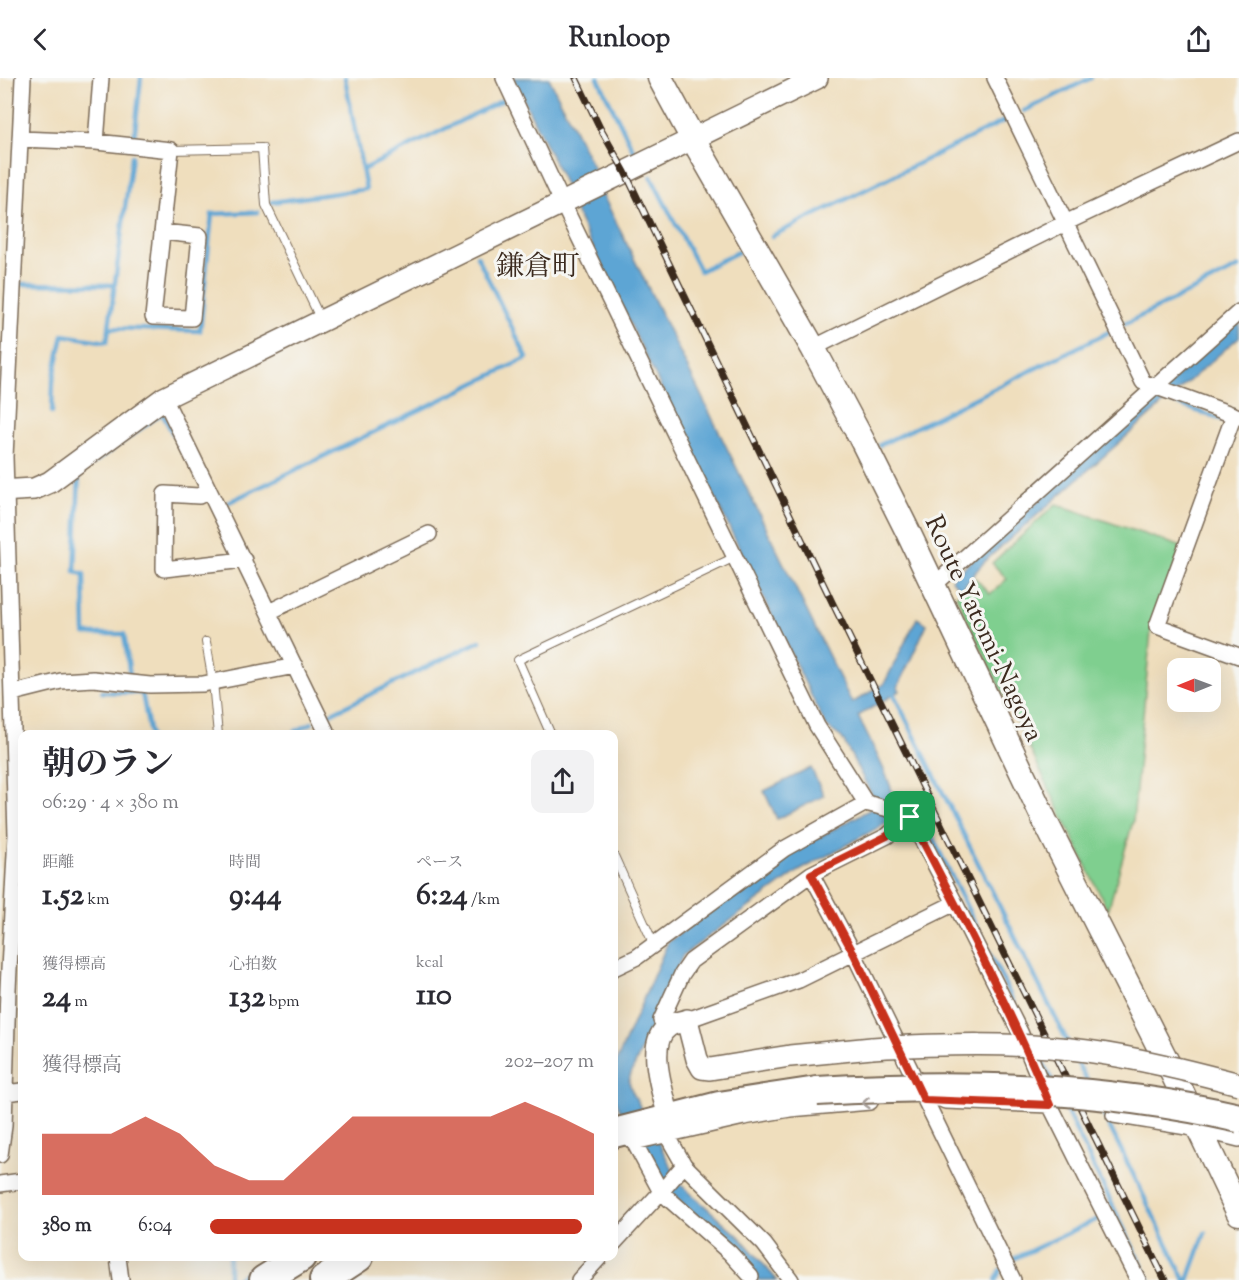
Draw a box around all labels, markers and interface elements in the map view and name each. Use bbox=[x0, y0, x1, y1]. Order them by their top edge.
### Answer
text: Runloop bbox=[569, 20, 670, 59]
icon: back bbox=[24, 23, 57, 56]
icon: share bbox=[1182, 23, 1215, 56]
district label: 鎌倉町 bbox=[496, 248, 580, 288]
street label: Route Yatomi-Nagoya bbox=[914, 510, 1051, 748]
north arrow bbox=[1167, 658, 1221, 712]
map controls bbox=[1167, 658, 1221, 712]
text: 朝のラン bbox=[42, 742, 174, 790]
button: share bbox=[531, 750, 594, 813]
text: 06:29 · 4 × 380 m bbox=[42, 789, 179, 818]
pin bbox=[884, 791, 935, 842]
icon: arrive bbox=[893, 800, 926, 833]
text: 距離 bbox=[42, 852, 74, 875]
text: 時間 bbox=[229, 852, 261, 875]
text: ペース bbox=[416, 852, 463, 875]
text: 1.52 bbox=[42, 875, 84, 918]
text: 9:44 bbox=[229, 875, 282, 918]
text: 6:24 bbox=[416, 875, 468, 918]
text: km bbox=[84, 889, 109, 912]
text: /km bbox=[468, 889, 500, 912]
text: kcal bbox=[416, 952, 444, 975]
text: 獲得標高 bbox=[42, 954, 106, 977]
text: 心拍数 bbox=[229, 954, 277, 977]
text: 110 bbox=[416, 975, 452, 1018]
text: 24 bbox=[42, 977, 71, 1020]
text: 132 bbox=[229, 977, 265, 1020]
text: m bbox=[71, 991, 88, 1014]
text: bpm bbox=[265, 991, 300, 1014]
text: 202–207 m bbox=[504, 1048, 594, 1077]
text: 獲得標高 bbox=[42, 1052, 122, 1081]
one-way arrow bbox=[862, 1096, 871, 1109]
text: 380 m bbox=[42, 1212, 91, 1241]
text: 6:04 bbox=[138, 1212, 172, 1241]

